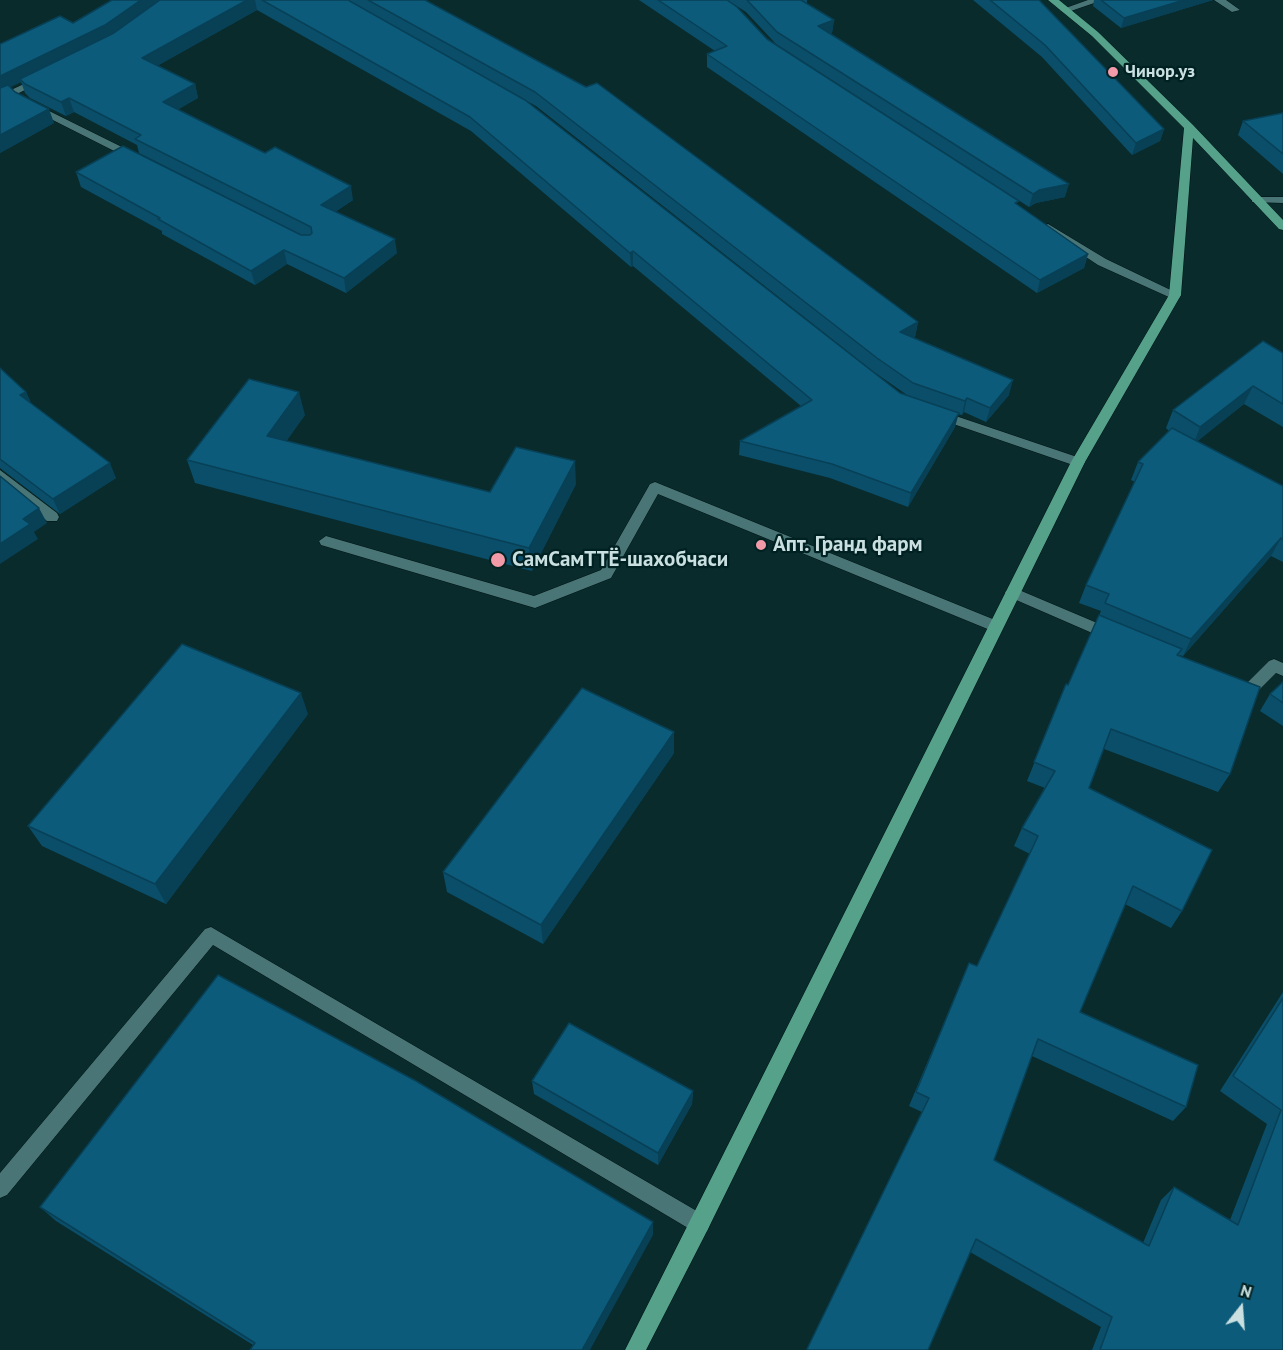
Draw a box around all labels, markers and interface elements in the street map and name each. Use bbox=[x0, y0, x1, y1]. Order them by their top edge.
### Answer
place label: Чинор.уз bbox=[1125, 61, 1195, 83]
marker: Чинор.уз bbox=[1106, 65, 1120, 79]
place label: Апт. Гранд фарм bbox=[773, 532, 922, 558]
marker: Апт. Гранд фарм bbox=[754, 538, 768, 552]
place label: СамСамТТЁ-шахобчаси bbox=[512, 547, 728, 573]
marker: СамСамТТЁ-шахобчаси bbox=[489, 551, 507, 569]
north arrow bbox=[1211, 1278, 1271, 1338]
text: N bbox=[1238, 1280, 1254, 1302]

